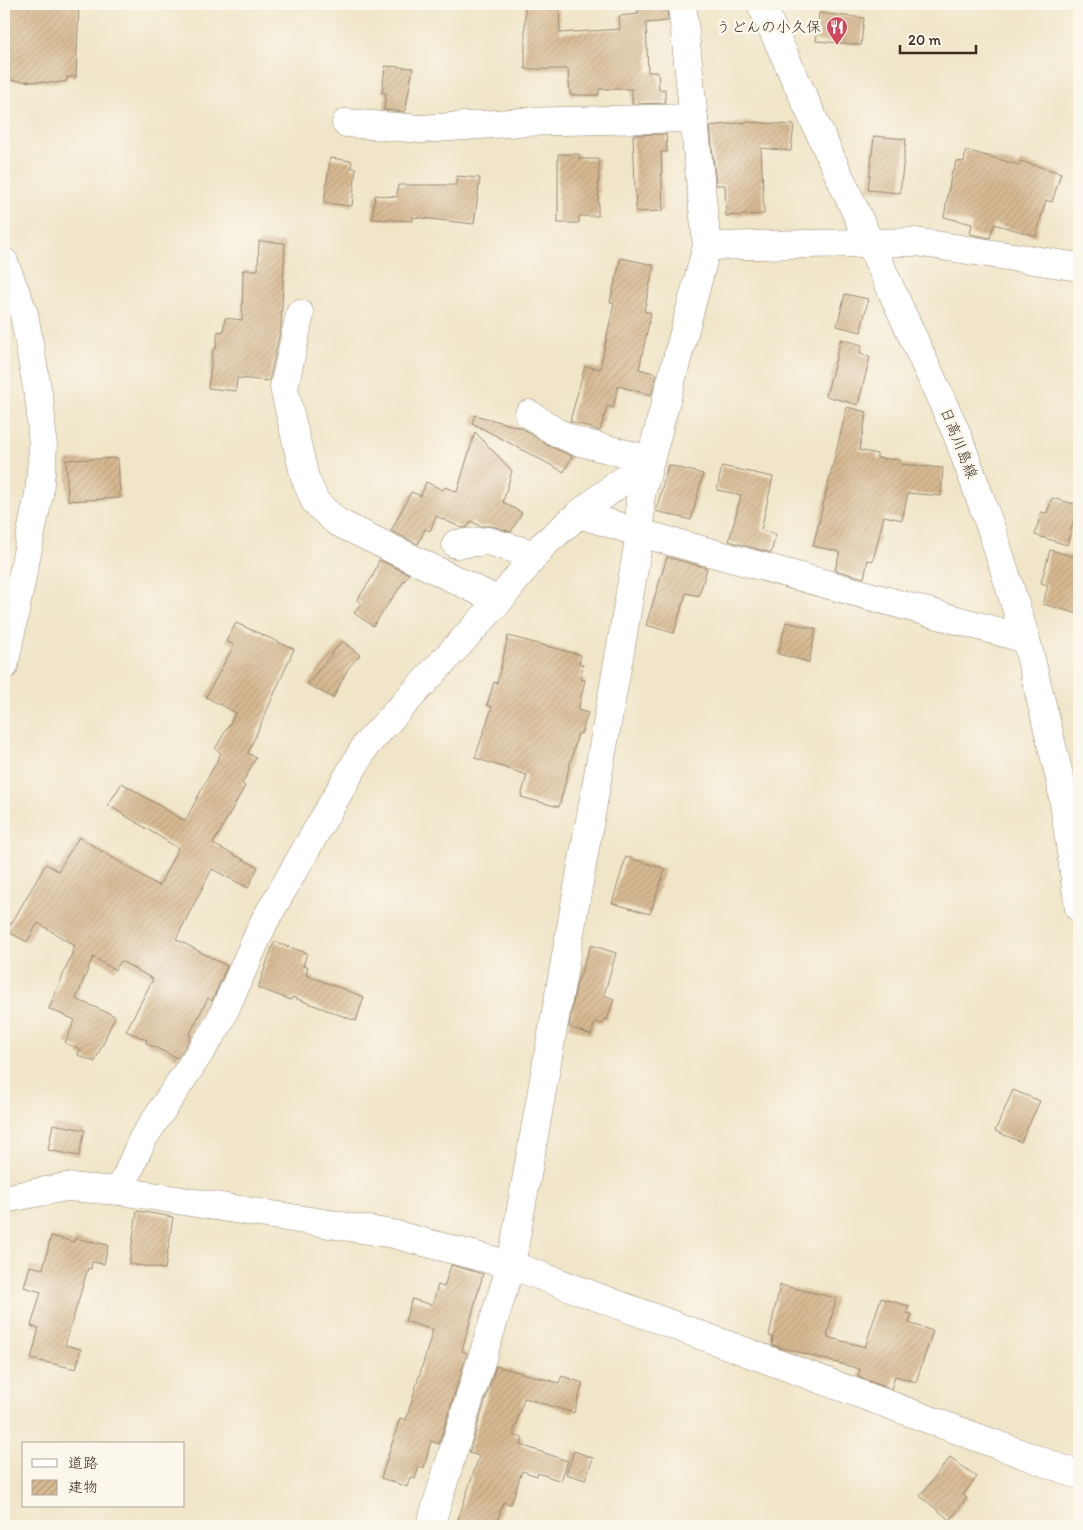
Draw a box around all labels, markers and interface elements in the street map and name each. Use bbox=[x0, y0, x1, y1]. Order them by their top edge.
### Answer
restaurant icon: うどんの小久保 bbox=[825, 15, 849, 46]
place label: うどんの小久保 bbox=[716, 18, 821, 36]
scale bar bbox=[900, 22, 977, 54]
text: 20 m bbox=[908, 31, 942, 49]
street label: 日高川島線 bbox=[937, 405, 981, 481]
legend bbox=[22, 1442, 185, 1508]
text: 道路 bbox=[68, 1454, 98, 1472]
text: 建物 bbox=[68, 1478, 98, 1496]

